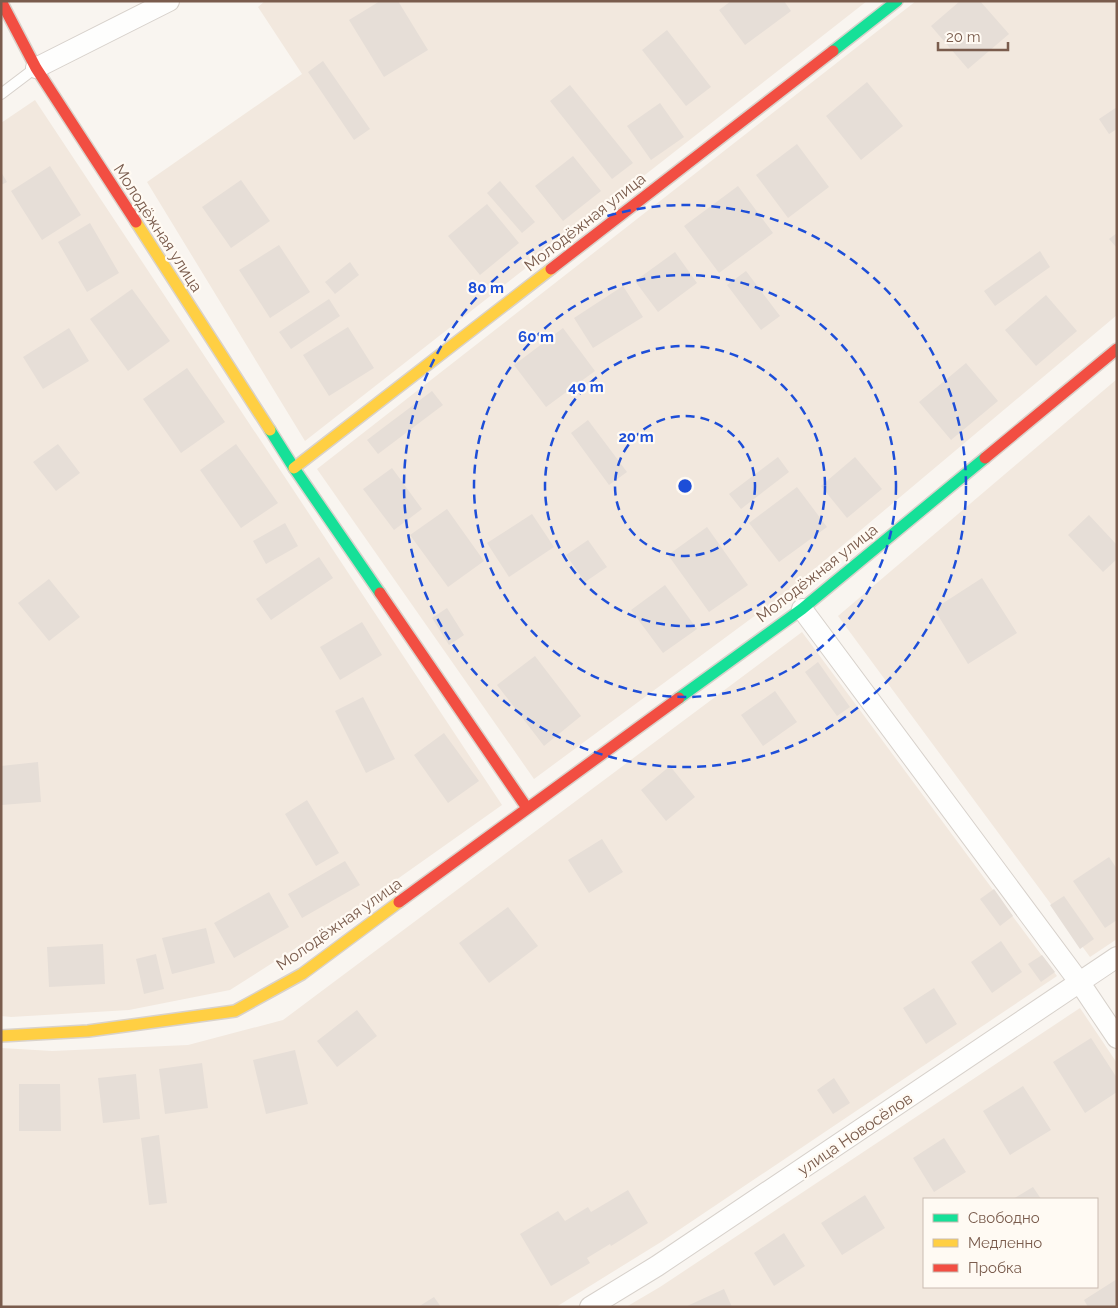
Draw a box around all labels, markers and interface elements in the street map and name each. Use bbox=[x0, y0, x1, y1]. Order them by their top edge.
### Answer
scale bar bbox=[938, 20, 1008, 52]
text: 20 m bbox=[946, 28, 981, 46]
street label: Молодёжная улица bbox=[110, 161, 206, 295]
street label: Молодёжная улица bbox=[521, 169, 649, 275]
text: 80 m bbox=[468, 279, 504, 297]
text: 60 m bbox=[518, 328, 554, 346]
text: 40 m bbox=[568, 378, 604, 396]
text: 20 m bbox=[618, 428, 654, 446]
centre of rings bbox=[676, 477, 694, 495]
street label: Молодёжная улица bbox=[753, 520, 881, 626]
street label: Молодёжная улица bbox=[273, 874, 405, 974]
street label: улица Новосёлов bbox=[794, 1089, 916, 1179]
legend bbox=[923, 1198, 1098, 1288]
text: Свободно bbox=[968, 1209, 1040, 1227]
text: Медленно bbox=[968, 1234, 1042, 1252]
text: Пробка bbox=[968, 1259, 1022, 1277]

